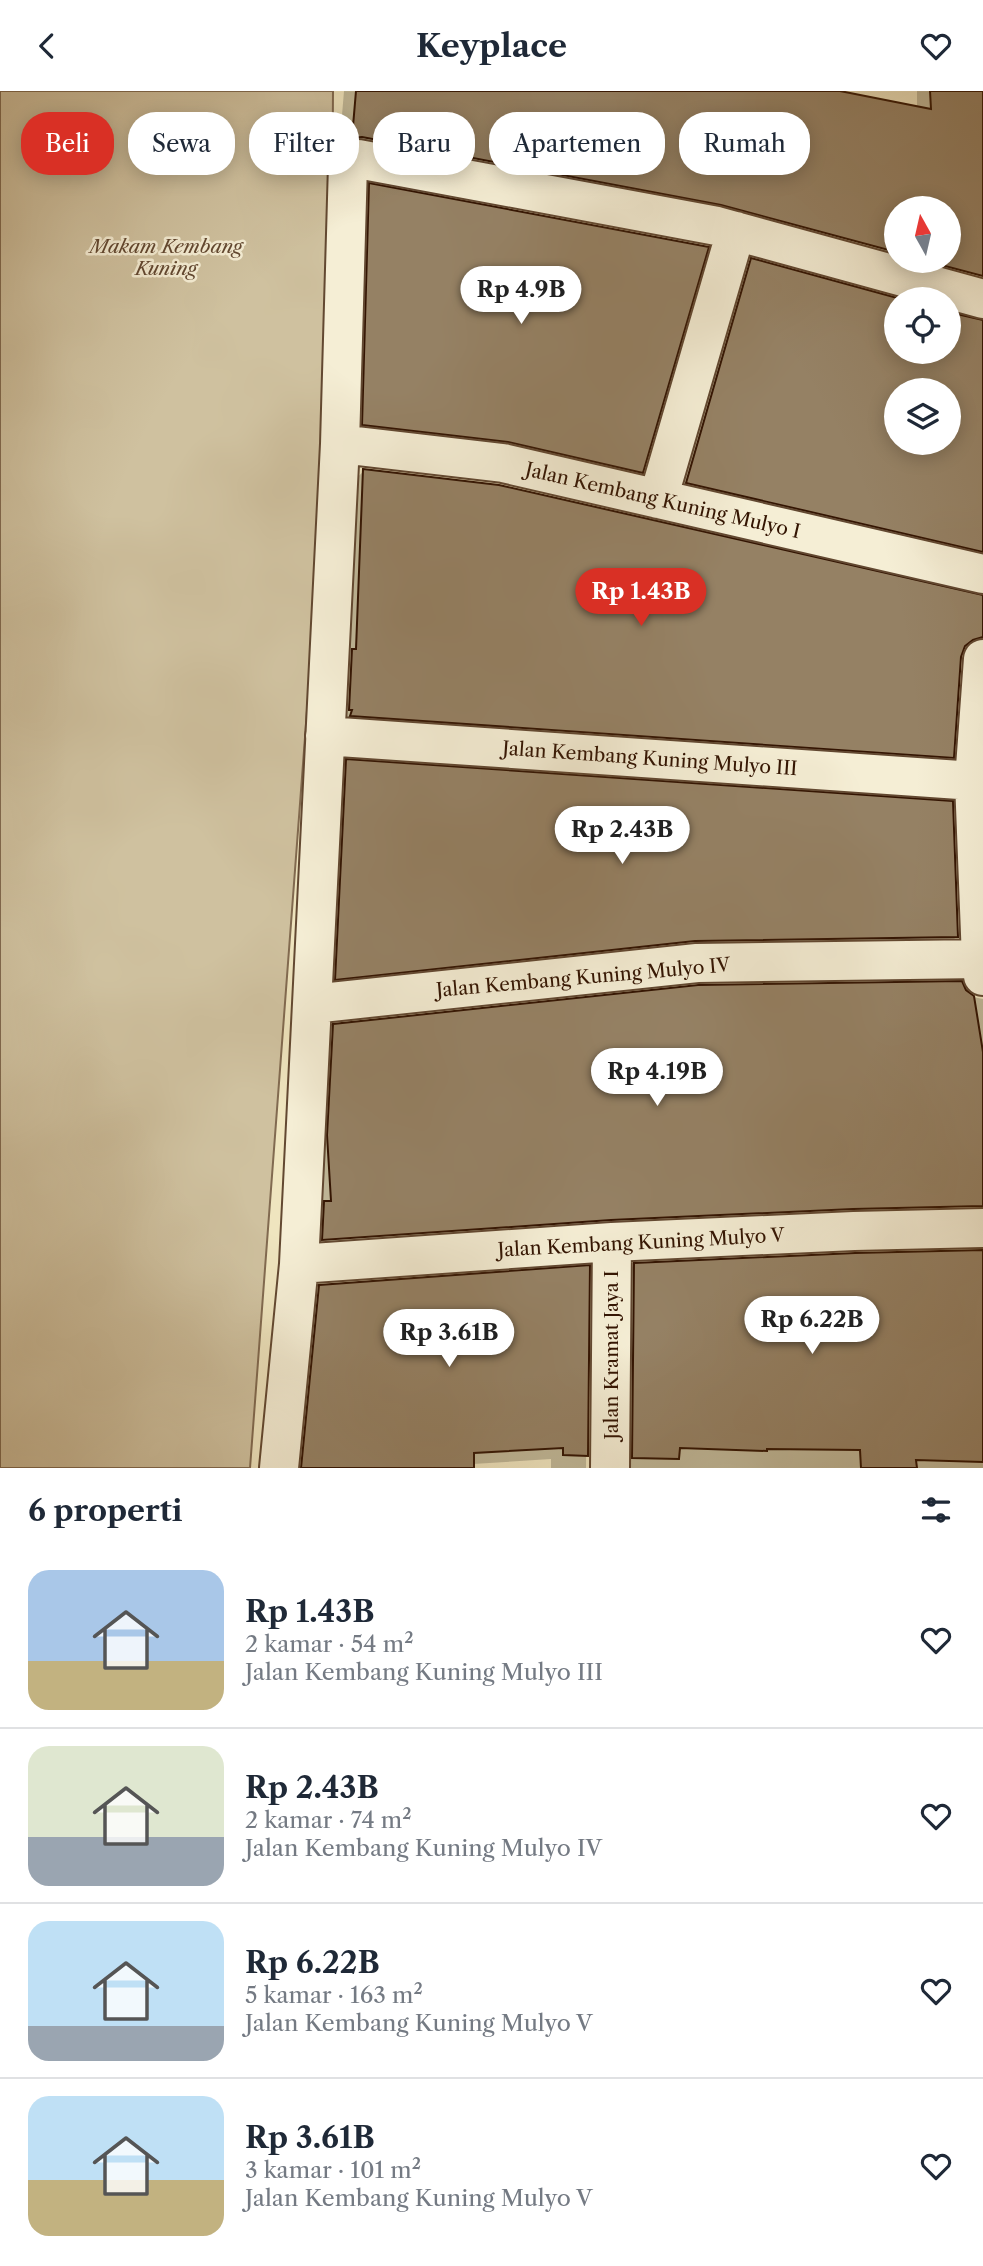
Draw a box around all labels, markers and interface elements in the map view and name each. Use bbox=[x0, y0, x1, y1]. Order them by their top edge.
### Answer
text: Keyplace bbox=[416, 26, 567, 65]
icon: back bbox=[28, 27, 66, 65]
icon: heart bbox=[917, 27, 955, 65]
chip: Beli bbox=[21, 112, 114, 175]
chip: Sewa bbox=[128, 112, 235, 175]
chip: Filter bbox=[249, 112, 359, 175]
chip: Baru bbox=[373, 112, 475, 175]
chip: Apartemen bbox=[489, 112, 665, 175]
chip: Rumah bbox=[679, 112, 810, 175]
north arrow bbox=[884, 196, 961, 273]
map controls bbox=[884, 196, 961, 455]
park label: Makam Kembang Kuning bbox=[88, 235, 245, 280]
pin: Rp 4.9B bbox=[456, 267, 586, 326]
text: Rp 4.9B bbox=[476, 275, 566, 303]
button: locate bbox=[884, 287, 961, 364]
button: layers bbox=[884, 378, 961, 455]
street label: Jalan Kembang Kuning Mulyo I bbox=[520, 457, 803, 543]
pin: Rp 1.43B bbox=[569, 568, 713, 628]
text: Rp 1.43B bbox=[591, 577, 691, 605]
street label: Jalan Kembang Kuning Mulyo III bbox=[499, 737, 798, 780]
pin: Rp 2.43B bbox=[550, 807, 694, 866]
text: Rp 2.43B bbox=[571, 815, 673, 843]
street label: Jalan Kembang Kuning Mulyo IV bbox=[432, 953, 732, 1002]
pin: Rp 4.19B bbox=[585, 1049, 729, 1108]
text: Rp 4.19B bbox=[607, 1057, 707, 1085]
street label: Jalan Kembang Kuning Mulyo V bbox=[494, 1223, 786, 1262]
street label: Jalan Kramat Jaya I bbox=[600, 1270, 623, 1443]
pin: Rp 6.22B bbox=[740, 1297, 884, 1356]
text: Rp 6.22B bbox=[760, 1305, 864, 1333]
pin: Rp 3.61B bbox=[377, 1309, 521, 1369]
text: Rp 3.61B bbox=[399, 1318, 499, 1346]
icon: filters bbox=[917, 1491, 955, 1529]
text: 6 properti bbox=[28, 1492, 182, 1529]
text: Rp 1.43B bbox=[245, 1593, 375, 1630]
icon: home bbox=[84, 1598, 168, 1682]
icon: heart bbox=[917, 1621, 955, 1659]
text: 2 kamar · 54 m² bbox=[245, 1630, 414, 1658]
text: Jalan Kembang Kuning Mulyo III bbox=[245, 1658, 603, 1686]
text: Rp 2.43B bbox=[245, 1769, 379, 1806]
icon: home bbox=[84, 1774, 168, 1858]
icon: heart bbox=[917, 1797, 955, 1835]
text: 2 kamar · 74 m² bbox=[245, 1806, 412, 1834]
text: Jalan Kembang Kuning Mulyo IV bbox=[245, 1834, 602, 1862]
text: Rp 6.22B bbox=[245, 1944, 380, 1981]
icon: home bbox=[84, 1949, 168, 2033]
icon: heart bbox=[917, 1972, 955, 2010]
text: 5 kamar · 163 m² bbox=[245, 1981, 423, 2009]
text: Jalan Kembang Kuning Mulyo V bbox=[245, 2009, 593, 2037]
text: Rp 3.61B bbox=[245, 2119, 375, 2156]
icon: home bbox=[84, 2124, 168, 2208]
icon: heart bbox=[917, 2147, 955, 2185]
text: 3 kamar · 101 m² bbox=[245, 2156, 421, 2184]
text: Jalan Kembang Kuning Mulyo V bbox=[245, 2184, 593, 2212]

